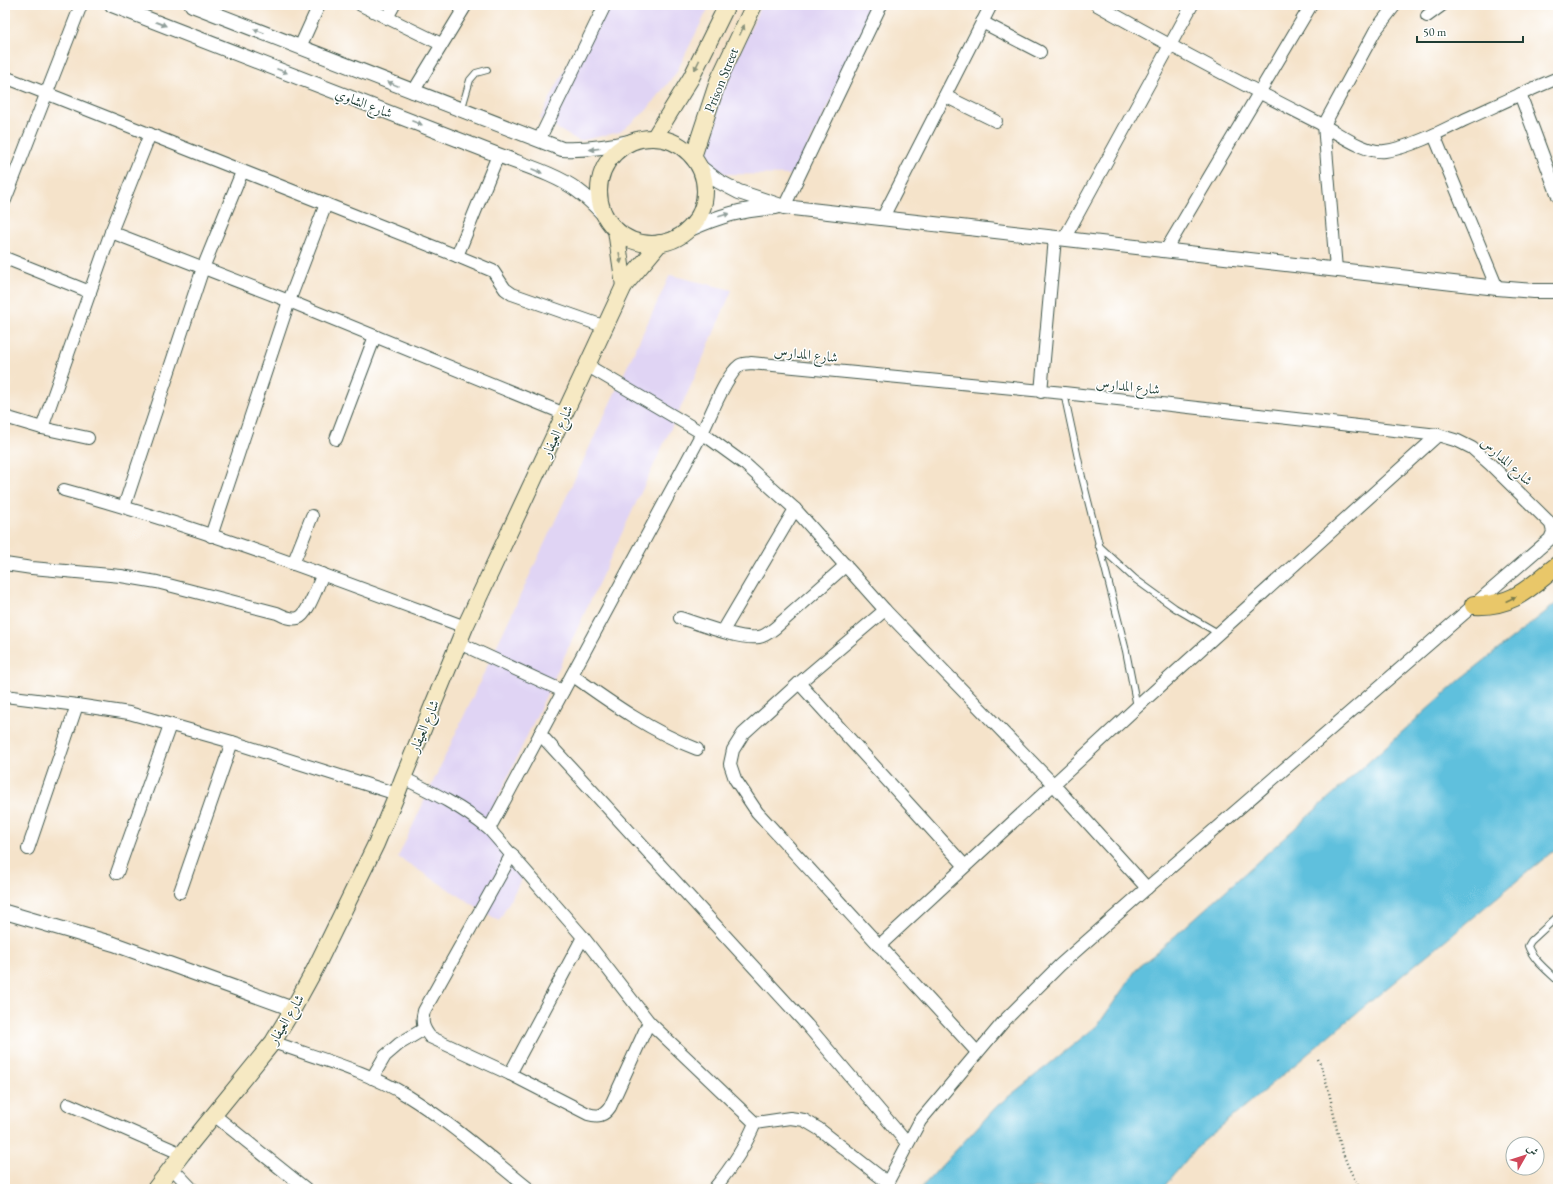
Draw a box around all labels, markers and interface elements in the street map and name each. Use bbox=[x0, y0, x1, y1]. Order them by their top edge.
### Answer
scale bar bbox=[1417, 18, 1523, 44]
one-way arrow bbox=[155, 22, 167, 28]
one-way arrow bbox=[739, 24, 745, 35]
text: 50 m bbox=[1423, 24, 1447, 40]
one-way arrow bbox=[252, 28, 264, 34]
street label: Prison Street bbox=[700, 44, 742, 115]
one-way arrow bbox=[694, 59, 700, 71]
one-way arrow bbox=[277, 69, 289, 75]
one-way arrow bbox=[387, 81, 398, 87]
street label: شارع الشاوي bbox=[332, 84, 395, 125]
one-way arrow bbox=[411, 121, 423, 127]
one-way arrow bbox=[588, 146, 601, 152]
one-way arrow bbox=[532, 168, 543, 174]
one-way arrow bbox=[719, 212, 731, 218]
one-way arrow bbox=[617, 252, 623, 264]
street label: شارع المدارس bbox=[773, 342, 839, 369]
street label: شارع المدارس bbox=[1095, 374, 1161, 401]
street label: شارع العيفار bbox=[536, 402, 580, 463]
street label: شارع المدارس bbox=[1475, 433, 1537, 491]
one-way arrow bbox=[1506, 596, 1517, 602]
street label: شارع العيفار bbox=[404, 697, 446, 758]
street label: شارع العيفار bbox=[263, 991, 311, 1051]
north arrow bbox=[1505, 1136, 1545, 1176]
text: ش bbox=[1524, 1141, 1542, 1158]

